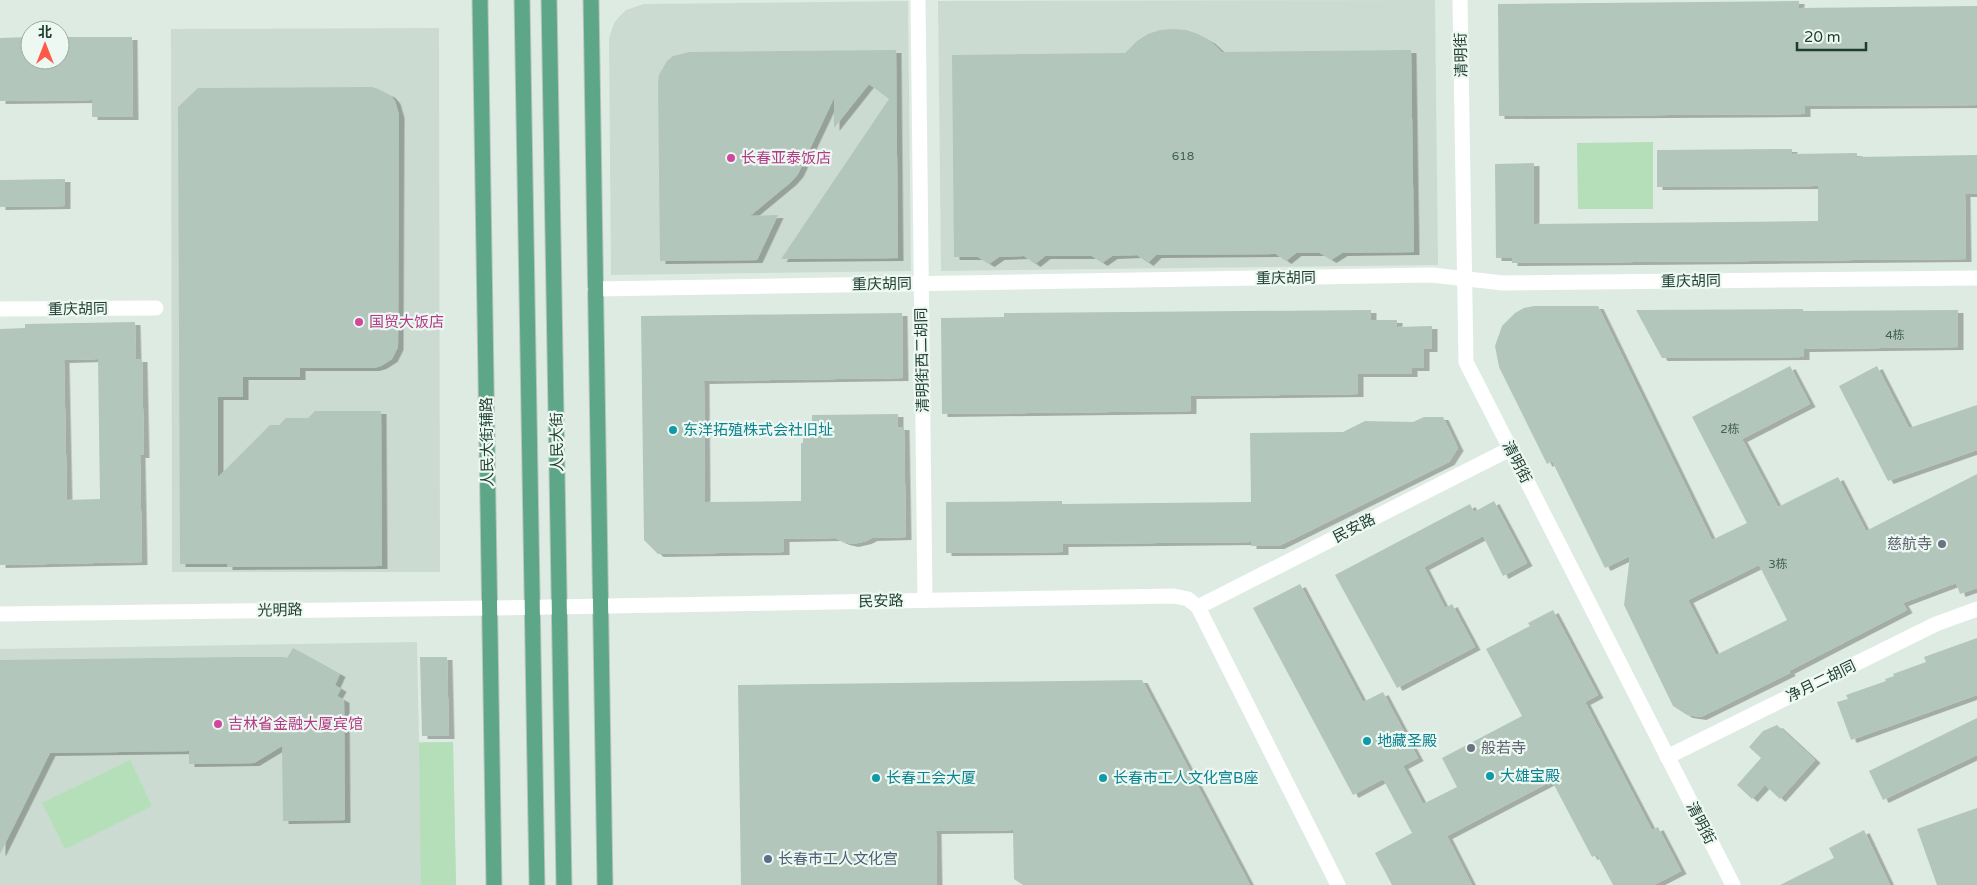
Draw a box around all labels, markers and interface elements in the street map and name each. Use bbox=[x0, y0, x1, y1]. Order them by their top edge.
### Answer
north arrow bbox=[20, 20, 70, 70]
scale bar bbox=[1797, 20, 1866, 52]
text: 北 bbox=[38, 24, 52, 41]
text: 20 m bbox=[1804, 28, 1841, 46]
street label: 清明街 bbox=[1452, 32, 1470, 78]
place label: 长春亚泰饭店 bbox=[741, 149, 831, 167]
house number: 618 bbox=[1172, 149, 1194, 163]
marker: 长春亚泰饭店 bbox=[725, 152, 737, 164]
street label: 重庆胡同 bbox=[1256, 268, 1316, 288]
street label: 重庆胡同 bbox=[1661, 271, 1721, 291]
street label: 重庆胡同 bbox=[852, 274, 912, 294]
street label: 重庆胡同 bbox=[48, 299, 108, 319]
street label: 清明街西二胡同 bbox=[912, 307, 932, 413]
place label: 国贸大饭店 bbox=[369, 313, 444, 331]
marker: 国贸大饭店 bbox=[353, 316, 365, 328]
house number: 4栋 bbox=[1885, 328, 1905, 342]
street label: 人民大街辅路 bbox=[477, 397, 497, 487]
street label: 人民大街 bbox=[547, 412, 567, 472]
place label: 东洋拓殖株式会社旧址 bbox=[683, 421, 833, 439]
house number: 2栋 bbox=[1720, 422, 1740, 436]
marker: 东洋拓殖株式会社旧址 bbox=[667, 424, 679, 436]
street label: 清明街 bbox=[1499, 438, 1535, 486]
street label: 民安路 bbox=[1330, 510, 1378, 546]
place label: 慈航寺 bbox=[1887, 535, 1932, 553]
marker: 慈航寺 bbox=[1936, 538, 1948, 550]
house number: 3栋 bbox=[1768, 557, 1788, 571]
street label: 民安路 bbox=[858, 592, 904, 610]
street label: 光明路 bbox=[257, 601, 303, 619]
street label: 净月二胡同 bbox=[1783, 656, 1859, 706]
place label: 吉林省金融大厦宾馆 bbox=[228, 715, 363, 733]
marker: 吉林省金融大厦宾馆 bbox=[212, 718, 224, 730]
place label: 地藏圣殿 bbox=[1377, 732, 1437, 750]
marker: 地藏圣殿 bbox=[1361, 735, 1373, 747]
place label: 般若寺 bbox=[1481, 739, 1526, 757]
marker: 般若寺 bbox=[1465, 742, 1477, 754]
place label: 大雄宝殿 bbox=[1500, 767, 1560, 785]
place label: 长春工会大厦 bbox=[886, 769, 976, 787]
place label: 长春市工人文化宫B座 bbox=[1113, 769, 1258, 787]
marker: 大雄宝殿 bbox=[1484, 770, 1496, 782]
marker: 长春工会大厦 bbox=[870, 772, 882, 784]
marker: 长春市工人文化宫B座 bbox=[1097, 772, 1109, 784]
street label: 清明街 bbox=[1683, 799, 1719, 847]
place label: 长春市工人文化宫 bbox=[778, 850, 898, 868]
marker: 长春市工人文化宫 bbox=[762, 853, 774, 865]

